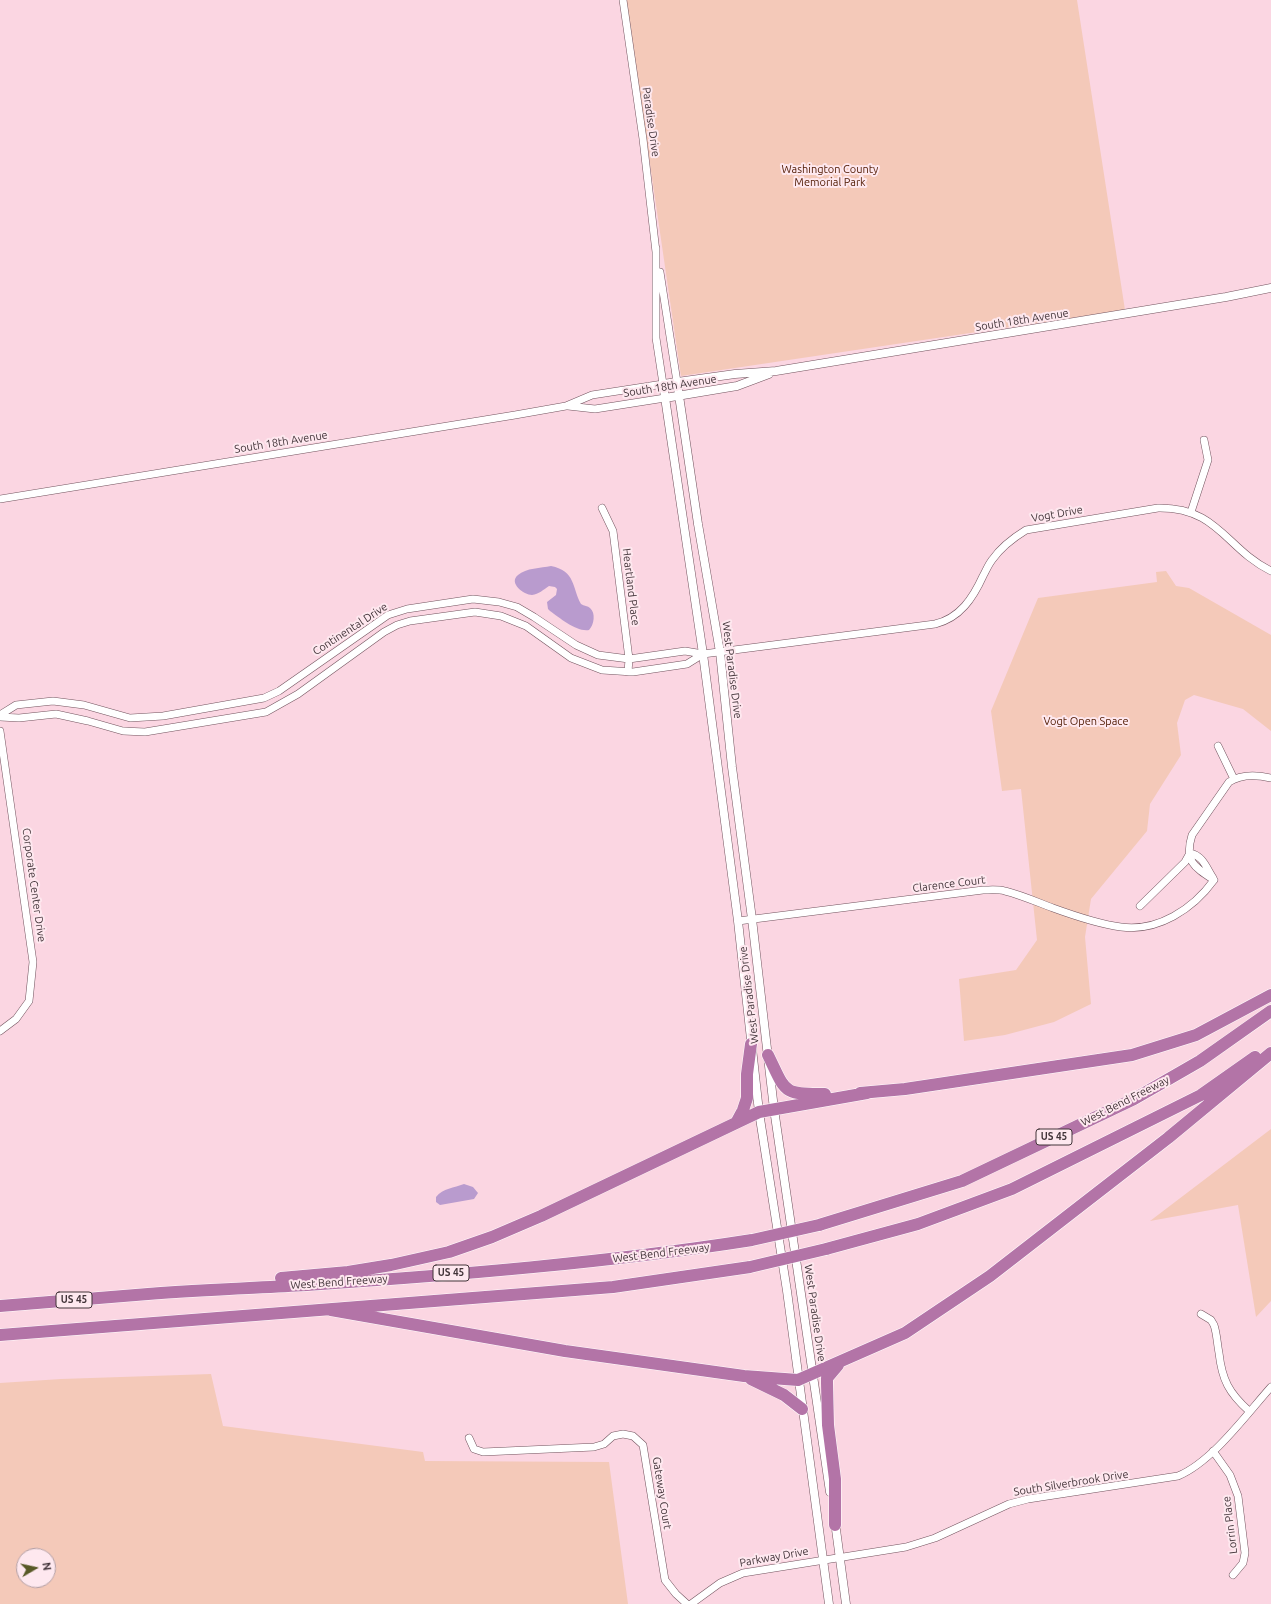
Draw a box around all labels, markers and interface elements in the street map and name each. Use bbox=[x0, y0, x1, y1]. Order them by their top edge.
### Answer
street label: Paradise Drive bbox=[640, 86, 662, 158]
park label: Washington County Memorial Park bbox=[782, 162, 878, 188]
street label: South 18th Avenue bbox=[974, 306, 1070, 334]
street label: South 18th Avenue bbox=[622, 372, 718, 400]
street label: South 18th Avenue bbox=[233, 428, 329, 456]
street label: Vogt Drive bbox=[1030, 503, 1084, 525]
street label: Heartland Place bbox=[620, 548, 642, 626]
street label: Continental Drive bbox=[310, 600, 390, 658]
street label: West Paradise Drive bbox=[719, 621, 745, 719]
park label: Vogt Open Space bbox=[1043, 714, 1129, 728]
street label: Corporate Center Drive bbox=[19, 827, 49, 943]
street label: Clarence Court bbox=[912, 873, 986, 895]
street label: West Paradise Drive bbox=[736, 946, 762, 1044]
street label: West Bend Freeway bbox=[1079, 1073, 1171, 1129]
road number: US 45 bbox=[1036, 1129, 1072, 1145]
street label: West Bend Freeway bbox=[612, 1241, 710, 1265]
street label: West Paradise Drive bbox=[802, 1263, 828, 1363]
road number: US 45 bbox=[433, 1265, 469, 1281]
street label: West Bend Freeway bbox=[290, 1272, 388, 1292]
road number: US 45 bbox=[56, 1292, 92, 1308]
street label: Gateway Court bbox=[650, 1456, 674, 1530]
street label: South Silverbrook Drive bbox=[1013, 1467, 1129, 1499]
street label: Lorrin Place bbox=[1220, 1495, 1240, 1555]
street label: Parkway Drive bbox=[738, 1544, 810, 1570]
north arrow bbox=[16, 1548, 56, 1588]
text: N bbox=[40, 1561, 53, 1571]

